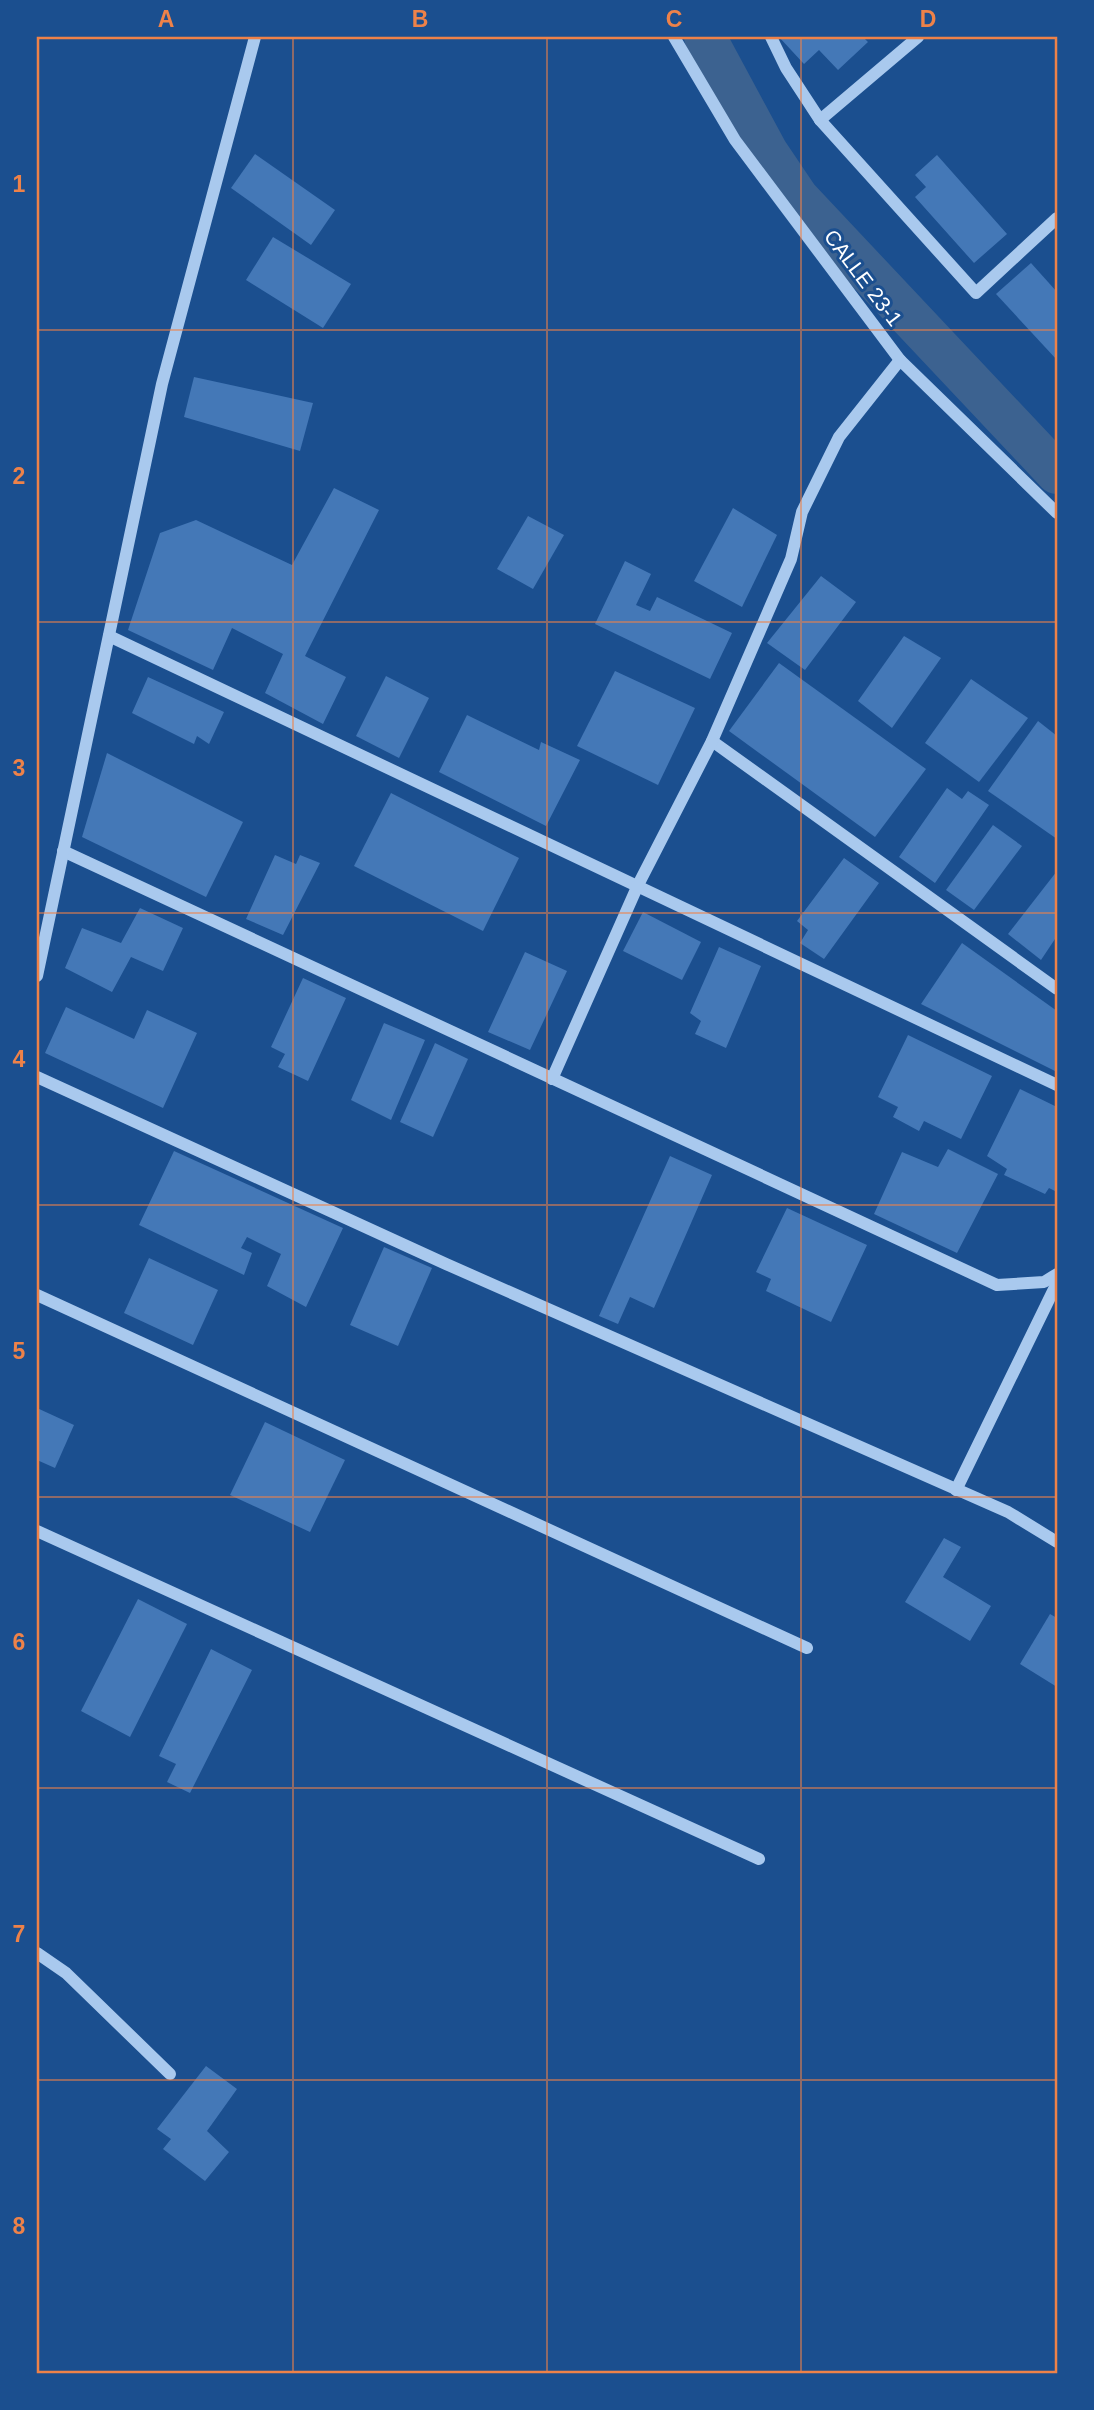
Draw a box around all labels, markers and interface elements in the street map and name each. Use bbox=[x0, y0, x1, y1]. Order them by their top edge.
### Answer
text: A bbox=[158, 6, 174, 32]
text: B bbox=[412, 6, 428, 32]
text: C bbox=[666, 6, 682, 32]
text: D bbox=[920, 6, 936, 32]
text: 1 bbox=[13, 171, 26, 197]
street label: CALLE 23-1 bbox=[820, 225, 907, 330]
text: 2 bbox=[13, 463, 25, 489]
text: 3 bbox=[13, 755, 25, 781]
text: 4 bbox=[13, 1046, 26, 1072]
text: 5 bbox=[13, 1338, 26, 1364]
text: 6 bbox=[13, 1629, 25, 1655]
text: 7 bbox=[13, 1921, 25, 1947]
text: 8 bbox=[13, 2213, 26, 2239]

